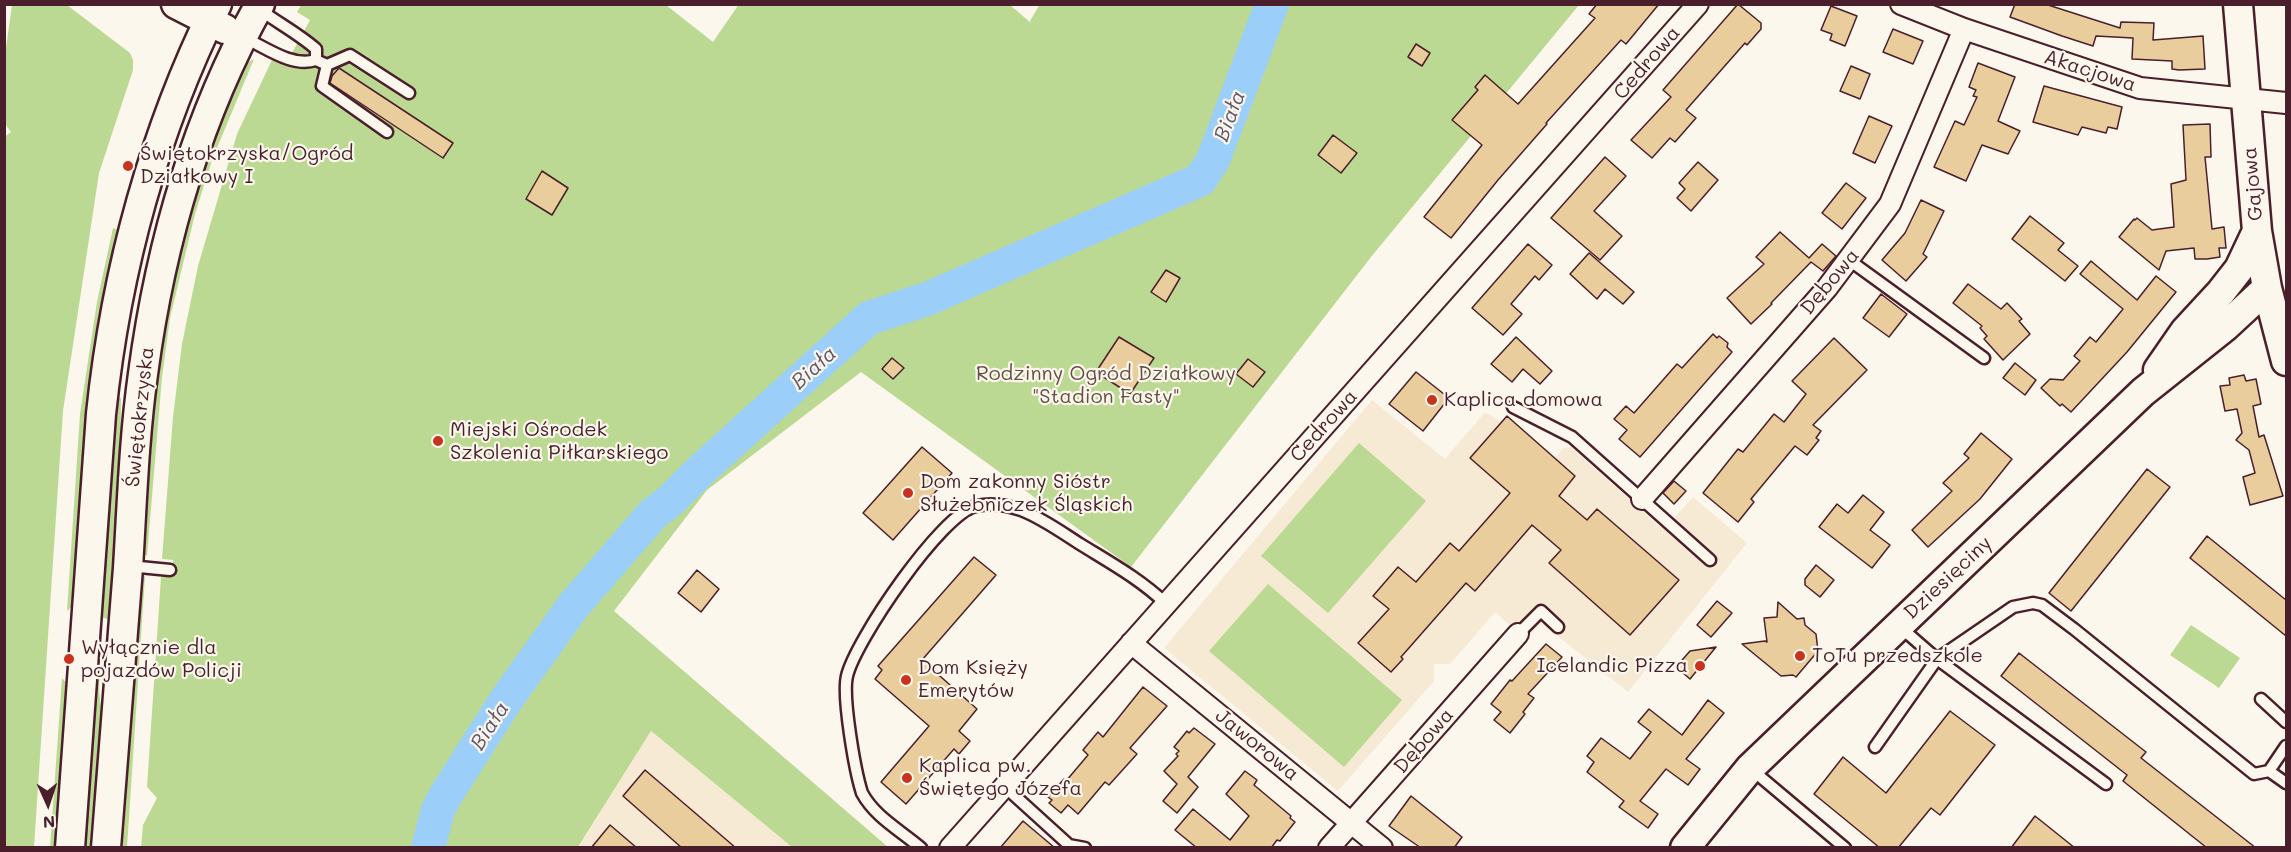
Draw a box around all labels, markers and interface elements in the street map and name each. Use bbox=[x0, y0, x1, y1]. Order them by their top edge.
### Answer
street label: Cedrowa bbox=[1609, 21, 1685, 105]
street label: Akacjowa bbox=[2041, 45, 2139, 97]
water label: Biała bbox=[1209, 87, 1251, 145]
place label: Świętokrzyska/Ogród Działkowy I bbox=[140, 142, 353, 189]
street label: Gajowa bbox=[2238, 146, 2268, 222]
marker: Świętokrzyska/Ogród Działkowy I bbox=[121, 159, 135, 173]
street label: Dębowa bbox=[1796, 244, 1864, 320]
water label: Biała bbox=[786, 341, 842, 395]
street label: Świętokrzyska bbox=[121, 346, 159, 488]
park label: Rodzinny Ogród Działkowy "Stadion Fasty" bbox=[976, 362, 1236, 409]
street label: Cedrowa bbox=[1285, 385, 1363, 467]
place label: Kaplica domowa bbox=[1444, 388, 1603, 412]
marker: Kaplica domowa bbox=[1425, 393, 1439, 407]
place label: Miejski Ośrodek Szkolenia Piłkarskiego bbox=[450, 418, 668, 465]
marker: Miejski Ośrodek Szkolenia Piłkarskiego bbox=[431, 434, 445, 448]
place label: Dom zakonny Sióstr Służebniczek Śląskich bbox=[920, 470, 1132, 517]
marker: Dom zakonny Sióstr Służebniczek Śląskich bbox=[901, 486, 915, 500]
street label: Dziesięciny bbox=[1899, 531, 1997, 625]
place label: Wyłącznie dla pojazdów Policji bbox=[81, 636, 242, 683]
place label: ToTu przedszkole bbox=[1812, 644, 1983, 668]
marker: ToTu przedszkole bbox=[1793, 649, 1807, 663]
marker: Wyłącznie dla pojazdów Policji bbox=[62, 652, 76, 666]
place label: Icelandic Pizza bbox=[1537, 654, 1688, 678]
place label: Dom Księży Emerytów bbox=[918, 656, 1028, 703]
marker: Icelandic Pizza bbox=[1693, 659, 1707, 673]
marker: Dom Księży Emerytów bbox=[899, 673, 913, 687]
water label: Biała bbox=[465, 697, 515, 755]
street label: Dębowa bbox=[1389, 703, 1459, 779]
street label: Jaworowa bbox=[1210, 704, 1304, 786]
place label: Kaplica pw. Świętego Józefa bbox=[919, 754, 1082, 801]
marker: Kaplica pw. Świętego Józefa bbox=[900, 771, 914, 785]
north arrow bbox=[18, 774, 78, 834]
text: N bbox=[42, 812, 56, 833]

